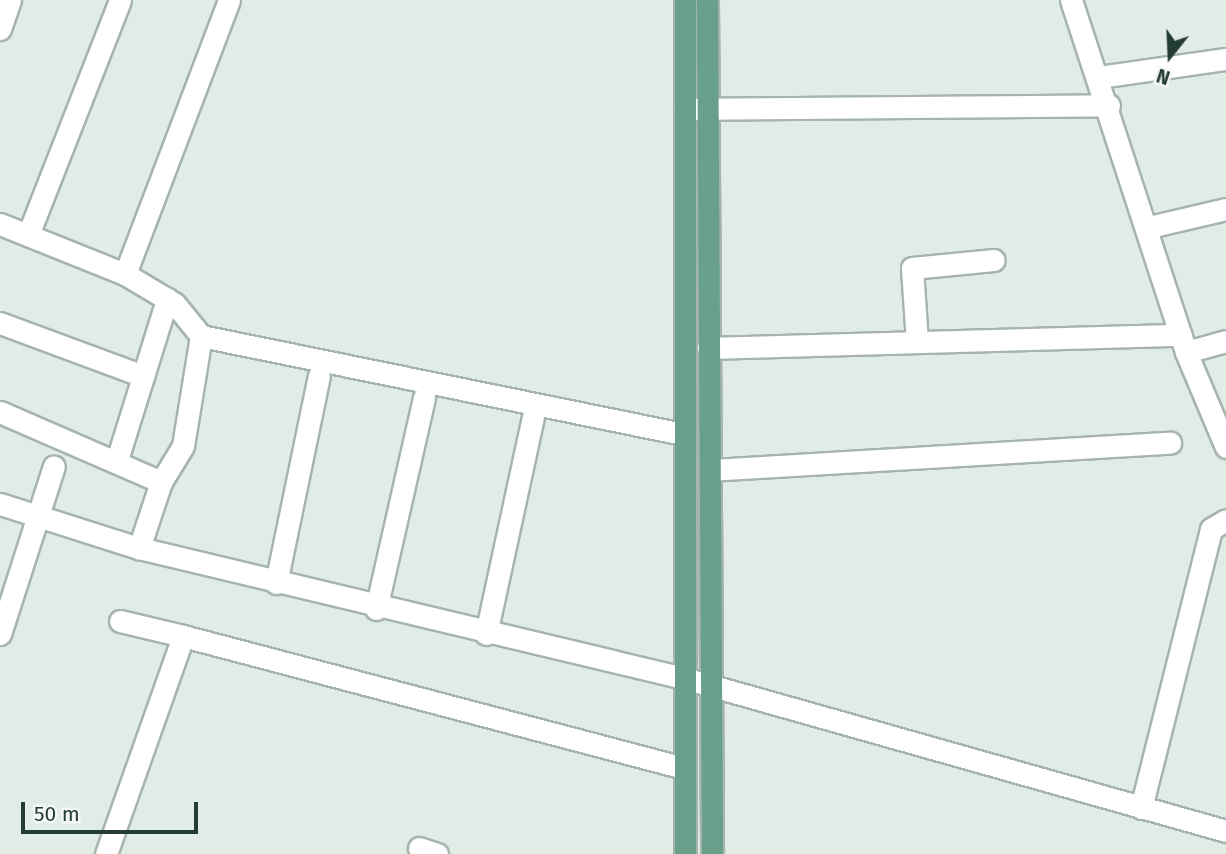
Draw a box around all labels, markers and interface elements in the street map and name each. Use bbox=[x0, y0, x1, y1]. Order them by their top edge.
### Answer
north arrow bbox=[1135, 21, 1205, 91]
text: N bbox=[1154, 64, 1173, 89]
scale bar bbox=[24, 788, 201, 832]
text: 50 m bbox=[34, 801, 80, 827]

